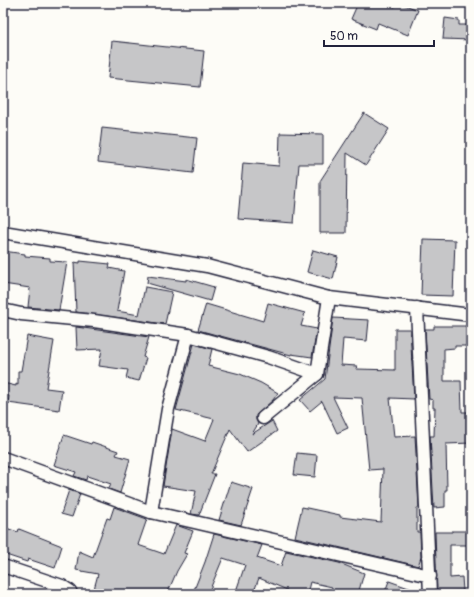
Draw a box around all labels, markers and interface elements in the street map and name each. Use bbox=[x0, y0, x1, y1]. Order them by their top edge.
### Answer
scale bar bbox=[324, 22, 434, 48]
text: 50 m bbox=[330, 29, 358, 44]

